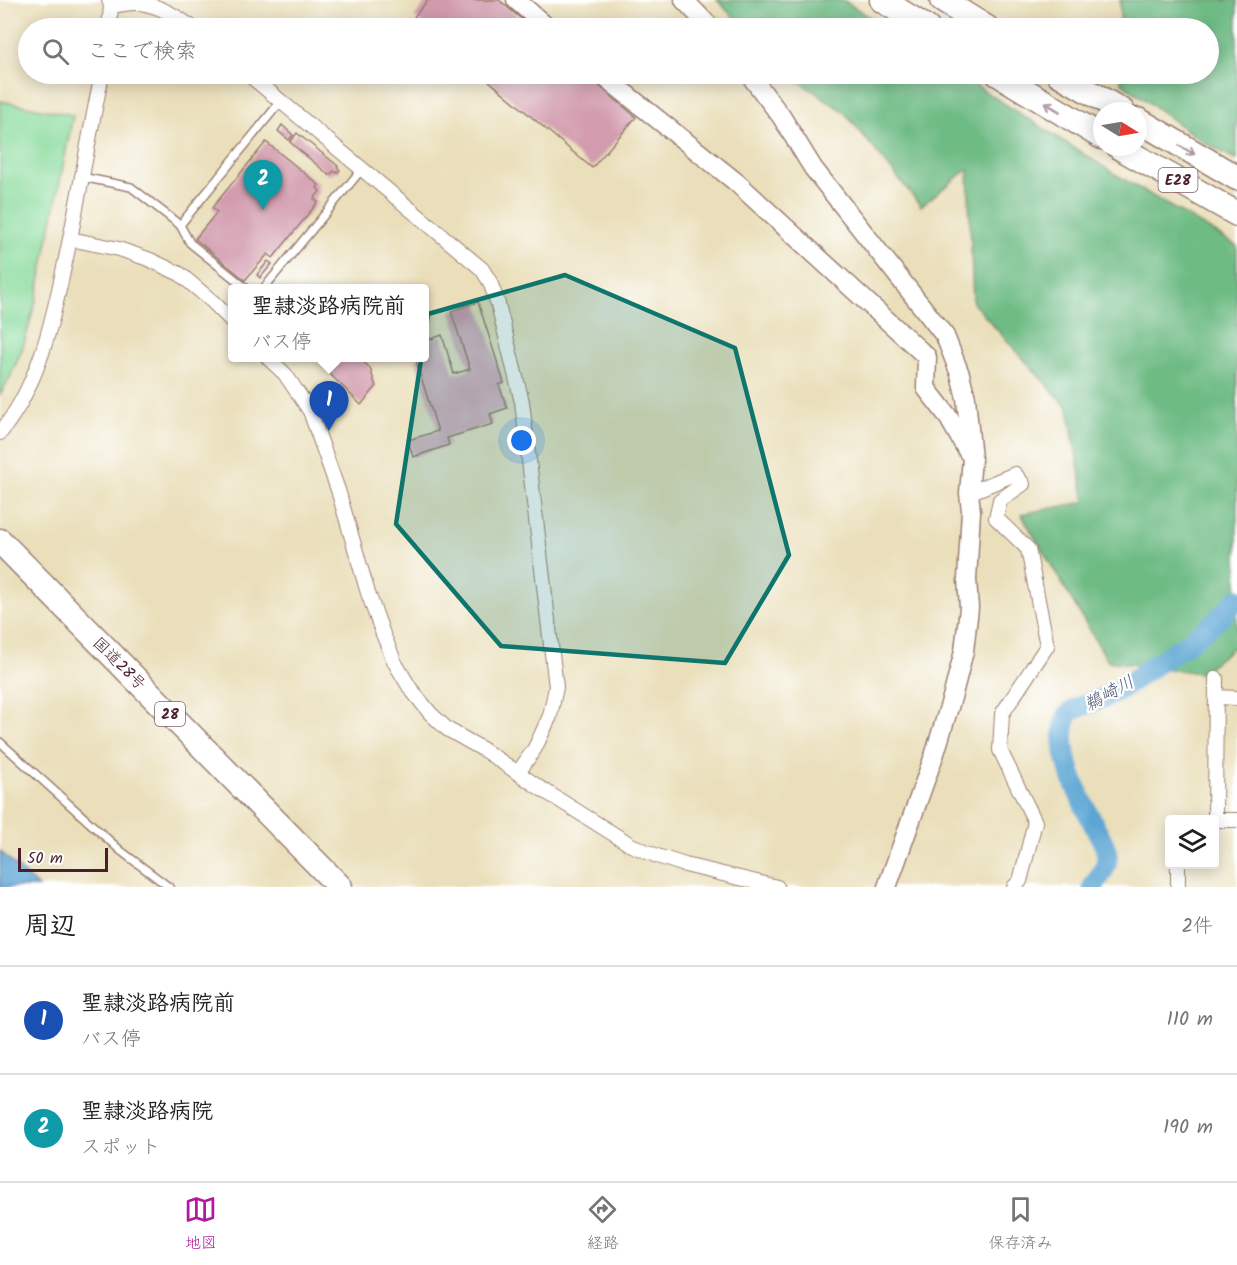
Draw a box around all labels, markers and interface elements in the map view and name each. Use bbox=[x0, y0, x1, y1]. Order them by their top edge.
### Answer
search box bbox=[18, 18, 1219, 84]
icon: search bbox=[39, 35, 72, 68]
text: ここで検索 bbox=[87, 35, 197, 70]
one-way arrow bbox=[1044, 100, 1061, 112]
north arrow bbox=[1093, 102, 1147, 156]
one-way arrow bbox=[1178, 144, 1195, 156]
pin: 2 bbox=[244, 160, 282, 210]
road number: E28 bbox=[1158, 168, 1198, 192]
popup bbox=[228, 284, 429, 362]
text: 聖隷淡路病院前 bbox=[251, 290, 406, 325]
text: バス停 bbox=[251, 327, 311, 359]
pin: 1 bbox=[310, 382, 348, 431]
your location bbox=[507, 426, 536, 455]
street label: 国道28号 bbox=[86, 632, 151, 697]
water label: 鵜崎川 bbox=[1079, 669, 1140, 720]
road number: 28 bbox=[155, 702, 185, 726]
map controls bbox=[1165, 815, 1219, 869]
button: layers bbox=[1165, 815, 1219, 869]
scale bar bbox=[18, 845, 108, 872]
text: 50 m bbox=[27, 846, 63, 871]
text: 周辺 bbox=[24, 906, 76, 948]
text: 2件 bbox=[1181, 911, 1213, 943]
text: 聖隷淡路病院前 bbox=[81, 987, 235, 1022]
text: 1 bbox=[40, 1004, 47, 1036]
text: 110 m bbox=[1167, 1004, 1213, 1036]
text: バス停 bbox=[81, 1024, 141, 1056]
text: 聖隷淡路病院 bbox=[81, 1095, 213, 1130]
text: 2 bbox=[38, 1112, 49, 1144]
text: 190 m bbox=[1163, 1112, 1213, 1144]
text: スポット bbox=[81, 1132, 161, 1164]
tab: 地図 bbox=[184, 1193, 217, 1256]
tab: 経路 bbox=[586, 1193, 619, 1256]
tab: 保存済み bbox=[988, 1193, 1052, 1256]

